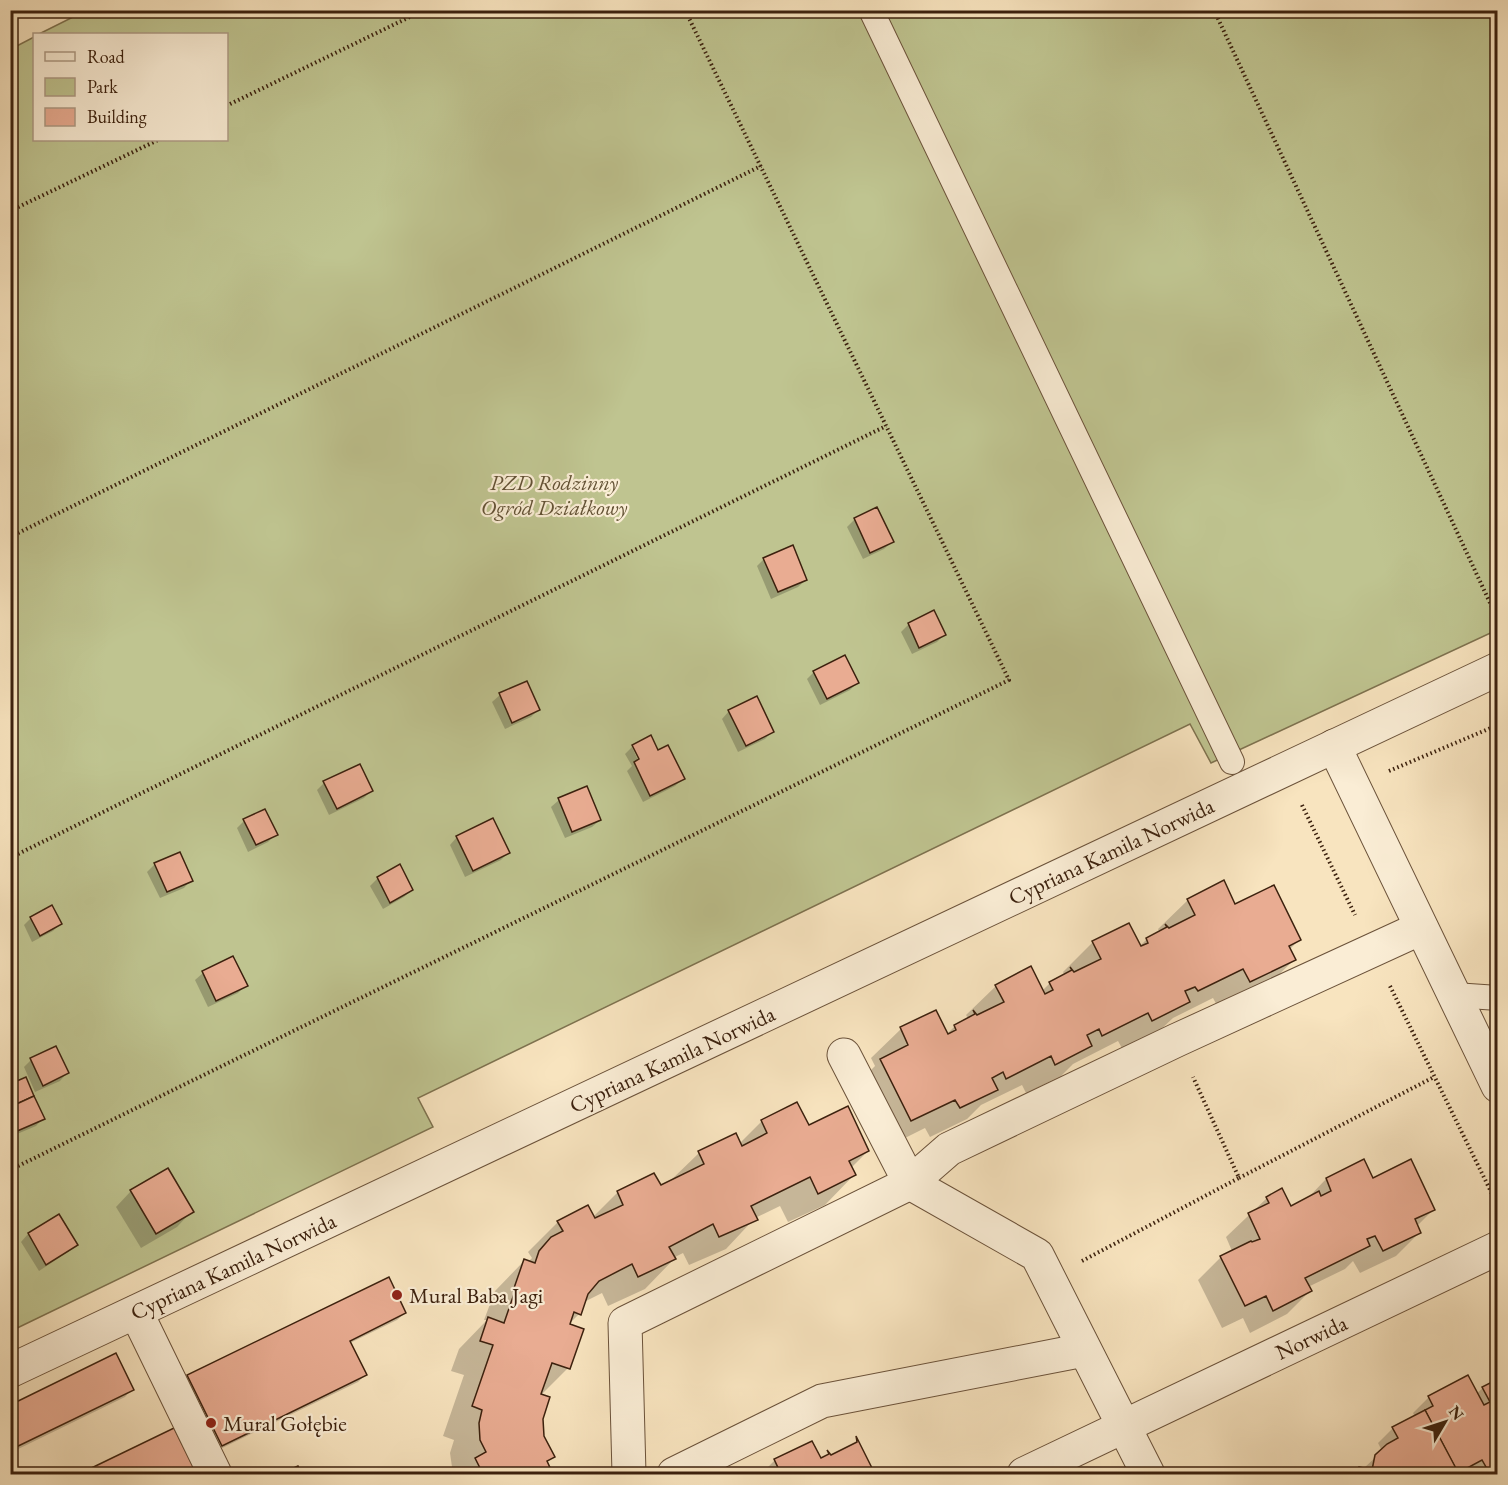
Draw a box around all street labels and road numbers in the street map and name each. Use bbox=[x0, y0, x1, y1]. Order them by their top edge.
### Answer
street label: Cypriana Kamila Norwida bbox=[1004, 791, 1219, 912]
street label: Cypriana Kamila Norwida bbox=[565, 999, 780, 1120]
street label: Cypriana Kamila Norwida bbox=[126, 1206, 341, 1327]
street label: Norwida bbox=[1271, 1308, 1352, 1367]

